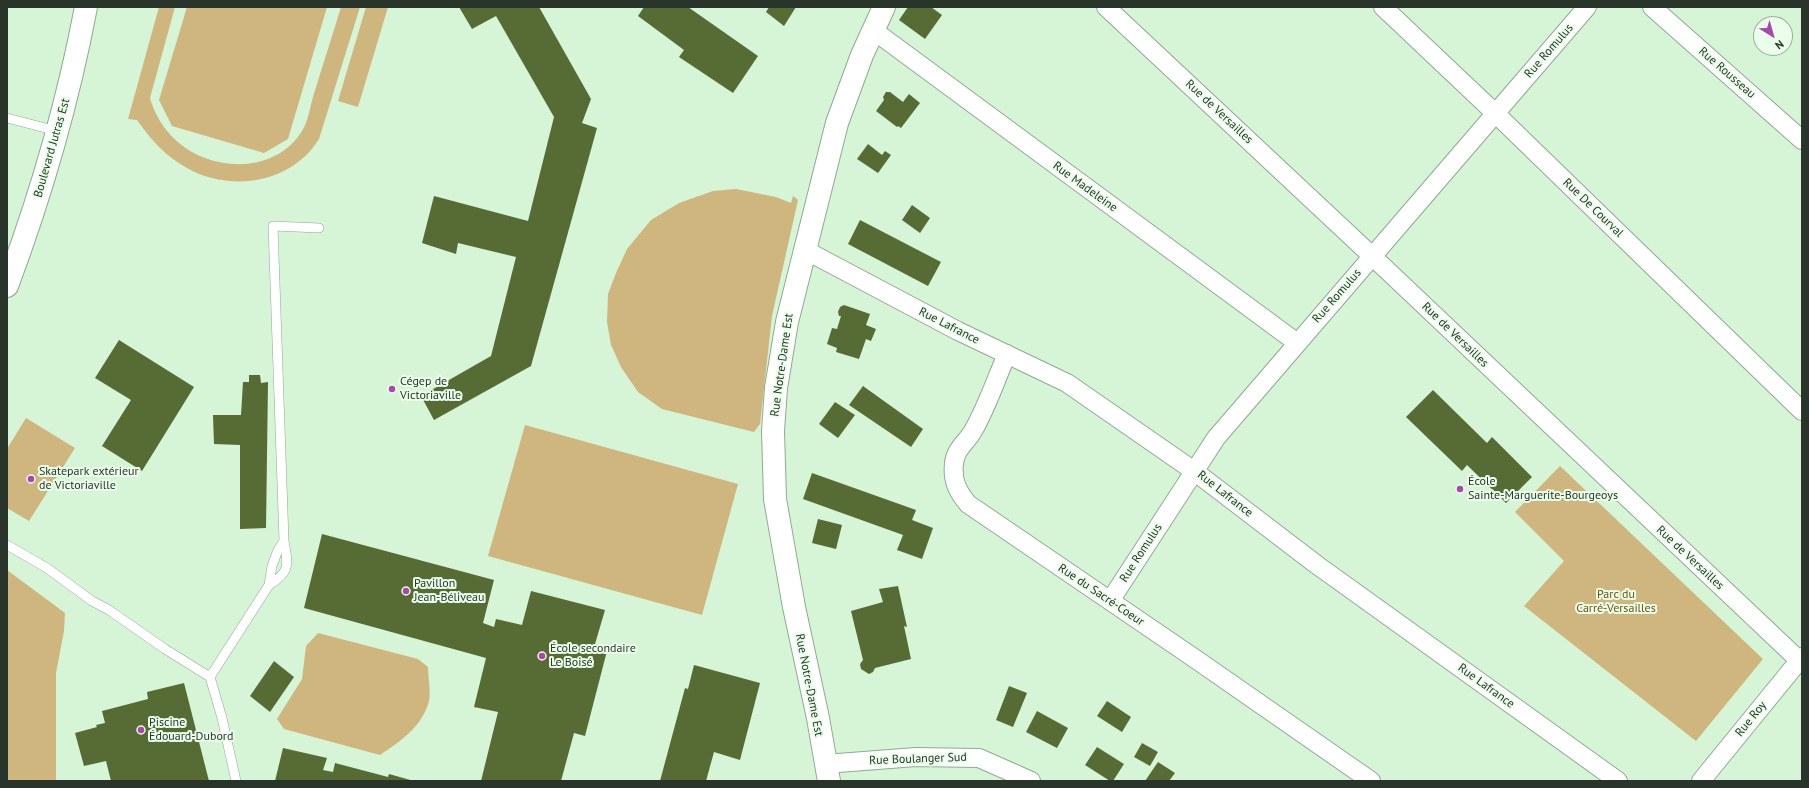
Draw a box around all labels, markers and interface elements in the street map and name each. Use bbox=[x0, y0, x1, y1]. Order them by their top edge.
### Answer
north arrow bbox=[1753, 16, 1793, 56]
street label: Rue Romulus bbox=[1522, 21, 1576, 81]
text: N bbox=[1773, 37, 1787, 53]
street label: Rue Rousseau bbox=[1696, 44, 1758, 102]
street label: Rue de Versailles bbox=[1182, 77, 1256, 147]
street label: Boulevard Jutras Est bbox=[31, 97, 73, 199]
street label: Rue Madeleine bbox=[1050, 159, 1120, 215]
street label: Rue De Courval bbox=[1560, 176, 1626, 240]
street label: Rue Romulus bbox=[1310, 266, 1364, 326]
street label: Rue de Versailles bbox=[1419, 300, 1491, 370]
street label: Rue Lafrance bbox=[916, 305, 982, 347]
street label: Rue Notre-Dame Est bbox=[768, 312, 796, 418]
place label: Cégep de Victoriaville bbox=[400, 375, 461, 403]
marker: Cégep de Victoriaville bbox=[387, 384, 397, 394]
place label: Skatepark extérieur de Victoriaville bbox=[39, 465, 139, 493]
street label: Rue Lafrance bbox=[1194, 468, 1256, 520]
marker: Skatepark extérieur de Victoriaville bbox=[26, 474, 36, 484]
place label: École Sainte-Marguerite-Bourgeoys bbox=[1468, 475, 1618, 503]
marker: École Sainte-Marguerite-Bourgeoys bbox=[1455, 484, 1465, 494]
street label: Rue Romulus bbox=[1117, 521, 1165, 585]
street label: Rue de Versailles bbox=[1653, 523, 1727, 593]
street label: Rue du Sacré-Coeur bbox=[1055, 561, 1147, 629]
place label: Pavillon Jean-Béliveau bbox=[414, 577, 484, 605]
marker: Pavillon Jean-Béliveau bbox=[401, 586, 411, 596]
park label: Parc du Carré-Versailles bbox=[1576, 588, 1656, 616]
street label: Rue Notre-Dame Est bbox=[792, 632, 826, 738]
place label: École secondaire Le Boisé bbox=[550, 642, 636, 670]
marker: École secondaire Le Boisé bbox=[537, 651, 547, 661]
street label: Rue Lafrance bbox=[1455, 661, 1517, 711]
street label: Rue Roy bbox=[1732, 698, 1770, 740]
place label: Piscine Édouard-Dubord bbox=[149, 716, 233, 744]
marker: Piscine Édouard-Dubord bbox=[136, 725, 146, 735]
street label: Rue Boulanger Sud bbox=[869, 750, 967, 768]

